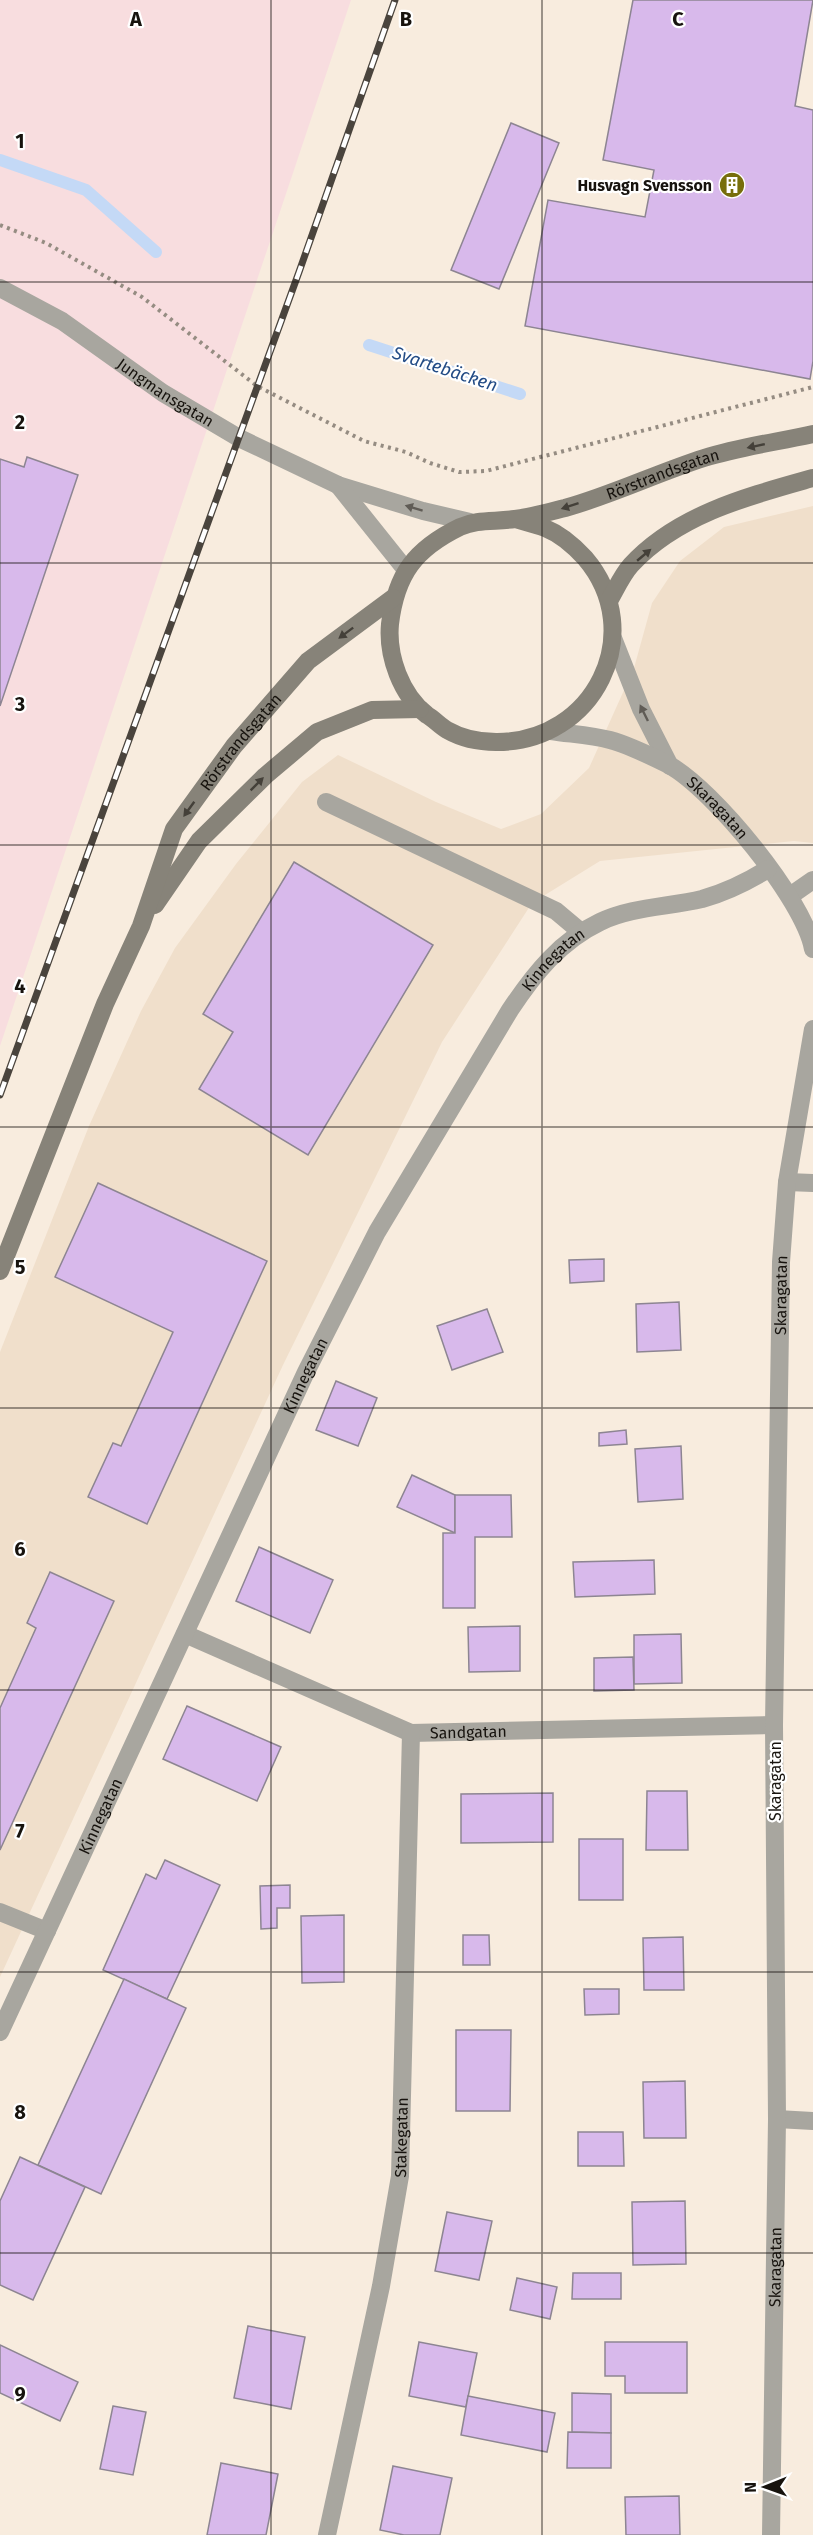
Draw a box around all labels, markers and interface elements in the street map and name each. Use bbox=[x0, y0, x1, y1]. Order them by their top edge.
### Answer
text: A bbox=[129, 7, 143, 31]
text: B bbox=[400, 7, 412, 31]
text: C bbox=[672, 7, 684, 31]
text: 1 bbox=[15, 129, 25, 153]
building icon: Husvagn Svensson bbox=[717, 170, 747, 200]
place label: Husvagn Svensson bbox=[577, 176, 712, 195]
water label: Svartebäcken bbox=[389, 341, 500, 396]
street label: Jungmansgatan bbox=[113, 354, 217, 431]
text: 2 bbox=[15, 410, 25, 434]
one-way arrow bbox=[747, 442, 765, 452]
street label: Rörstrandsgatan bbox=[603, 445, 721, 503]
one-way arrow bbox=[561, 502, 579, 511]
one-way arrow bbox=[404, 503, 422, 512]
one-way arrow bbox=[636, 548, 652, 561]
one-way arrow bbox=[339, 627, 355, 639]
street label: Rörstrandsgatan bbox=[196, 689, 285, 794]
text: 3 bbox=[14, 692, 25, 716]
one-way arrow bbox=[639, 705, 648, 722]
street label: Skaragatan bbox=[683, 772, 752, 843]
one-way arrow bbox=[249, 777, 263, 791]
one-way arrow bbox=[183, 800, 195, 816]
street label: Kinnegatan bbox=[517, 924, 588, 995]
text: 4 bbox=[14, 974, 26, 998]
street label: Skaragatan bbox=[770, 1254, 791, 1335]
text: 5 bbox=[15, 1255, 26, 1279]
street label: Kinnegatan bbox=[279, 1334, 331, 1416]
text: 6 bbox=[14, 1537, 26, 1561]
street label: Sandgatan bbox=[430, 1721, 507, 1742]
street label: Skaragatan bbox=[766, 1741, 785, 1821]
street label: Kinnegatan bbox=[74, 1775, 126, 1857]
text: 7 bbox=[15, 1819, 25, 1843]
street label: Stakegatan bbox=[390, 2097, 411, 2178]
text: 8 bbox=[14, 2100, 26, 2124]
street label: Skaragatan bbox=[765, 2227, 785, 2307]
text: 9 bbox=[14, 2382, 26, 2406]
north arrow bbox=[735, 2457, 795, 2517]
text: N bbox=[741, 2482, 760, 2493]

